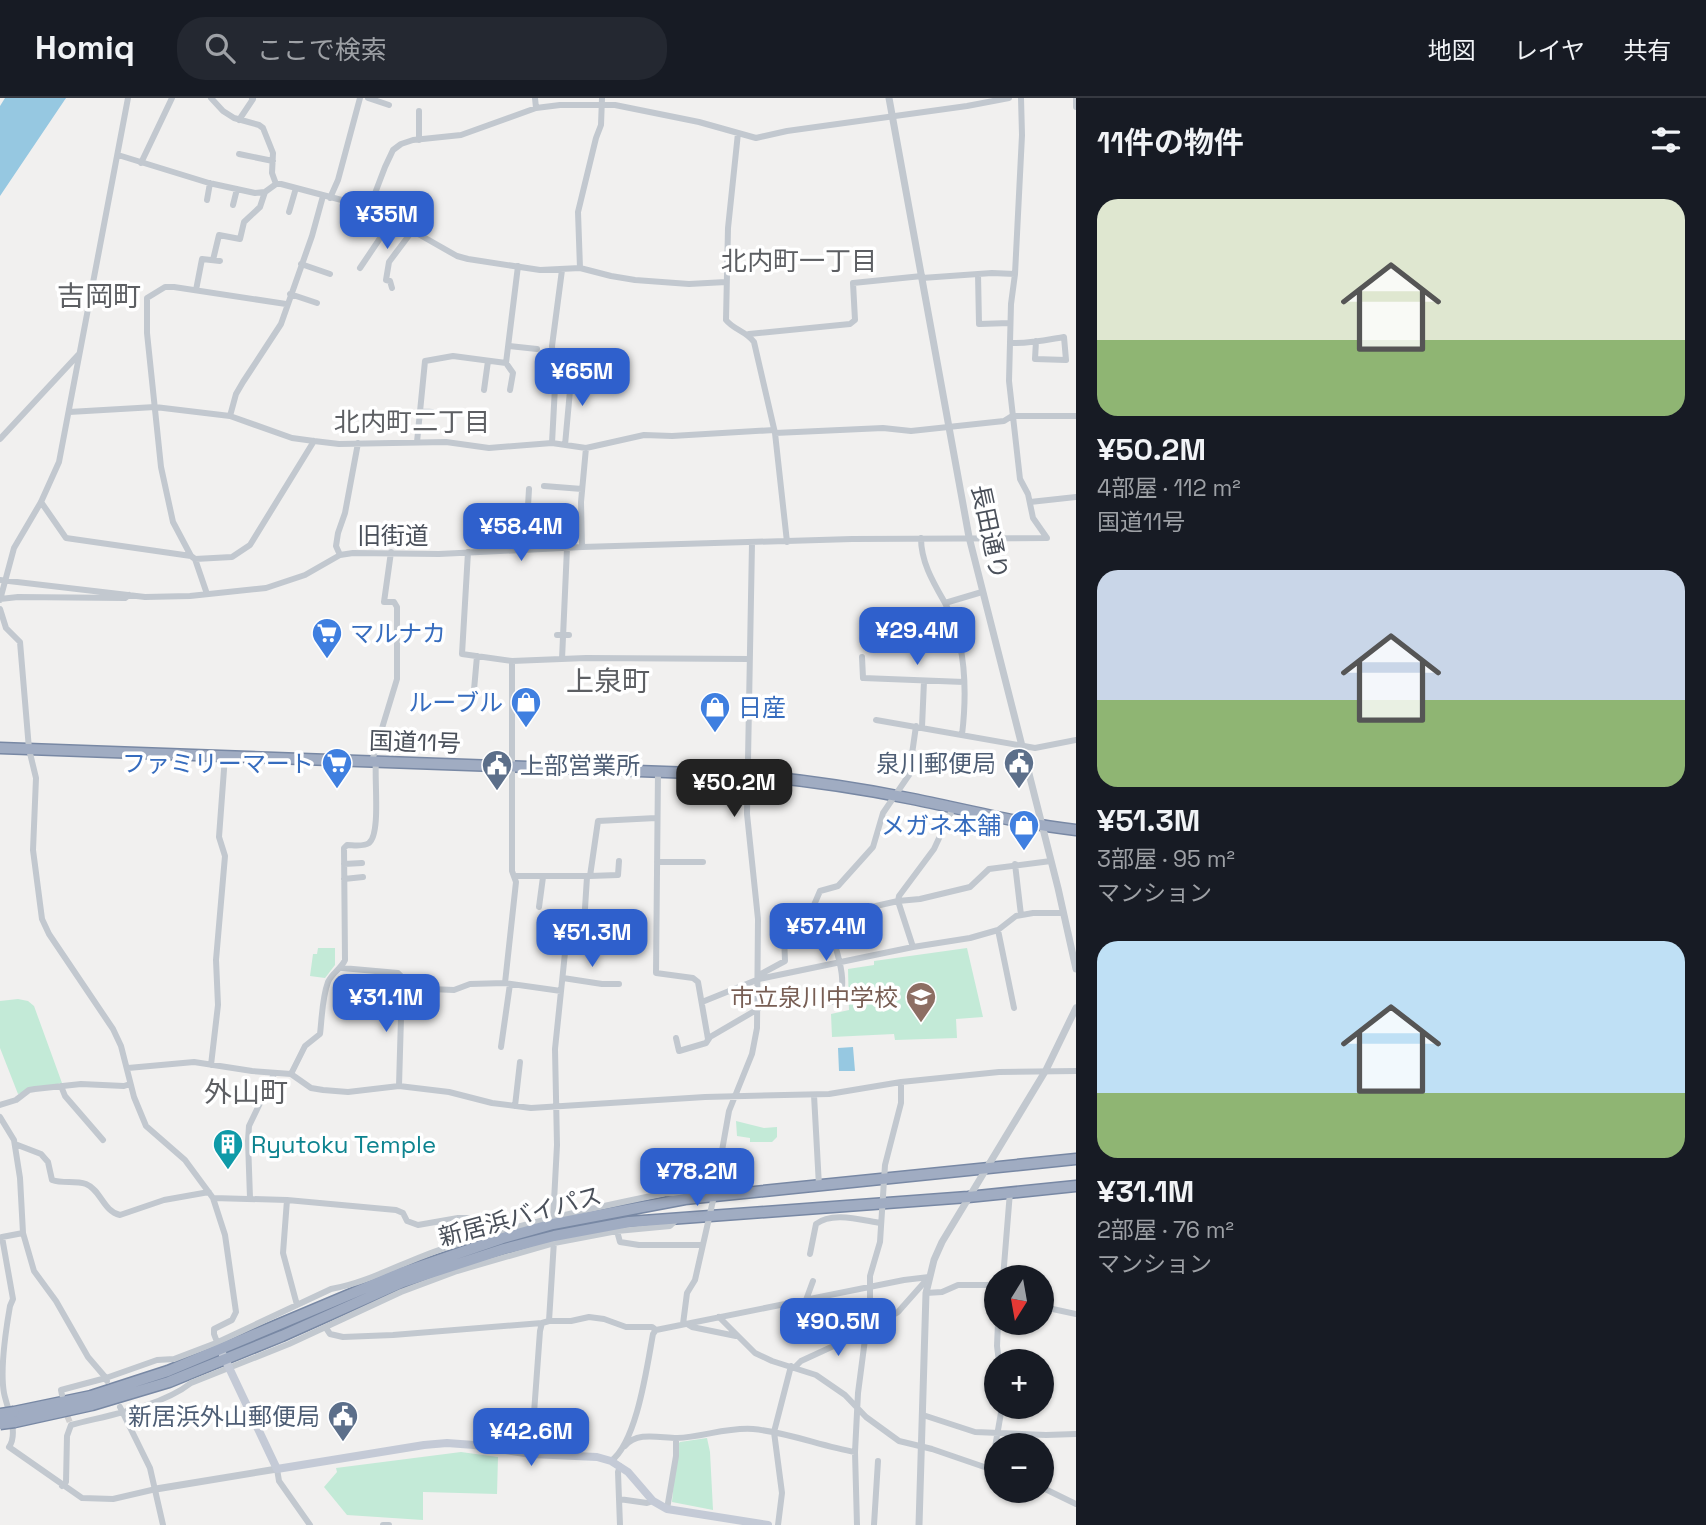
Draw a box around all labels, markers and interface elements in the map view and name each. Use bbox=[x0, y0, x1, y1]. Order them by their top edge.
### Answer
search box bbox=[177, 17, 667, 80]
text: Homiq bbox=[35, 27, 135, 69]
icon: search bbox=[201, 29, 239, 67]
text: ここで検索 bbox=[257, 33, 387, 67]
text: 地図 bbox=[1428, 35, 1476, 66]
text: レイヤ bbox=[1514, 35, 1585, 66]
text: 共有 bbox=[1623, 35, 1671, 66]
icon: filters bbox=[1647, 121, 1685, 159]
text: 11件の物件 bbox=[1097, 123, 1244, 162]
pin: ¥35M bbox=[346, 192, 428, 251]
text: ¥35M bbox=[356, 199, 418, 229]
district label: 北内町一丁目 bbox=[721, 244, 877, 278]
icon: home bbox=[1328, 244, 1454, 370]
district label: 吉岡町 bbox=[57, 278, 141, 314]
pin: ¥65M bbox=[541, 348, 623, 408]
text: ¥65M bbox=[551, 356, 613, 386]
district label: 北内町二丁目 bbox=[334, 405, 490, 439]
text: ¥50.2M bbox=[1097, 430, 1206, 469]
text: 4部屋 · 112 m² bbox=[1097, 473, 1241, 503]
street label: 長田通り bbox=[965, 482, 1015, 582]
pin: ¥58.4M bbox=[464, 504, 578, 563]
text: 国道11号 bbox=[1097, 507, 1185, 537]
text: ¥58.4M bbox=[479, 511, 563, 541]
street label: 旧街道 bbox=[357, 520, 429, 551]
pin: ¥29.4M bbox=[860, 608, 974, 667]
text: ¥29.4M bbox=[875, 615, 959, 645]
icon: home bbox=[1328, 615, 1454, 741]
supermarket icon: マルナカ bbox=[310, 616, 344, 660]
place label: マルナカ bbox=[350, 618, 446, 649]
district label: 上泉町 bbox=[566, 663, 650, 699]
shop icon: ルーブル bbox=[509, 685, 543, 729]
place label: ルーブル bbox=[408, 687, 503, 718]
shop icon: 日産 bbox=[698, 690, 732, 734]
place label: 日産 bbox=[738, 692, 786, 723]
street label: 国道11号 bbox=[368, 725, 462, 759]
supermarket icon: ファミリーマート bbox=[320, 746, 354, 790]
public building icon: 泉川郵便局 bbox=[1002, 746, 1036, 790]
place label: ファミリーマート bbox=[122, 748, 314, 779]
public building icon: 上部営業所 bbox=[480, 748, 514, 792]
place label: 泉川郵便局 bbox=[876, 748, 996, 779]
place label: 上部営業所 bbox=[520, 750, 640, 781]
pin: ¥50.2M bbox=[677, 760, 791, 819]
text: ¥50.2M bbox=[692, 767, 776, 797]
text: ¥51.3M bbox=[1097, 801, 1200, 840]
shop icon: メガネ本舗 bbox=[1007, 808, 1041, 852]
place label: メガネ本舗 bbox=[881, 810, 1001, 841]
text: 3部屋 · 95 m² bbox=[1097, 844, 1235, 874]
text: マンション bbox=[1097, 878, 1212, 908]
pin: ¥57.4M bbox=[769, 904, 883, 963]
pin: ¥51.3M bbox=[535, 910, 649, 969]
text: ¥57.4M bbox=[786, 911, 866, 941]
text: ¥51.3M bbox=[552, 917, 632, 947]
pin: ¥31.1M bbox=[329, 974, 443, 1034]
school or university icon: 市立泉川中学校 bbox=[904, 980, 938, 1024]
text: ¥31.1M bbox=[349, 982, 423, 1012]
place label: 市立泉川中学校 bbox=[730, 982, 898, 1013]
icon: home bbox=[1328, 986, 1454, 1112]
district label: 外山町 bbox=[204, 1074, 288, 1110]
building icon: Ryutoku Temple bbox=[211, 1127, 245, 1171]
place label: Ryutoku Temple bbox=[251, 1129, 436, 1160]
pin: ¥78.2M bbox=[640, 1148, 754, 1208]
text: ¥78.2M bbox=[656, 1156, 738, 1186]
text: ¥31.1M bbox=[1097, 1172, 1194, 1211]
street label: 新居浜バイパス bbox=[435, 1179, 605, 1253]
text: 2部屋 · 76 m² bbox=[1097, 1215, 1234, 1245]
text: マンション bbox=[1097, 1249, 1212, 1279]
north arrow bbox=[984, 1265, 1054, 1335]
map controls bbox=[984, 1265, 1054, 1503]
pin: ¥90.5M bbox=[781, 1298, 895, 1358]
text: ¥90.5M bbox=[796, 1306, 880, 1336]
button: + bbox=[984, 1349, 1054, 1419]
public building icon: 新居浜外山郵便局 bbox=[326, 1399, 360, 1443]
place label: 新居浜外山郵便局 bbox=[128, 1401, 320, 1432]
pin: ¥42.6M bbox=[474, 1408, 588, 1468]
text: ¥42.6M bbox=[489, 1416, 573, 1446]
button: − bbox=[984, 1433, 1054, 1503]

